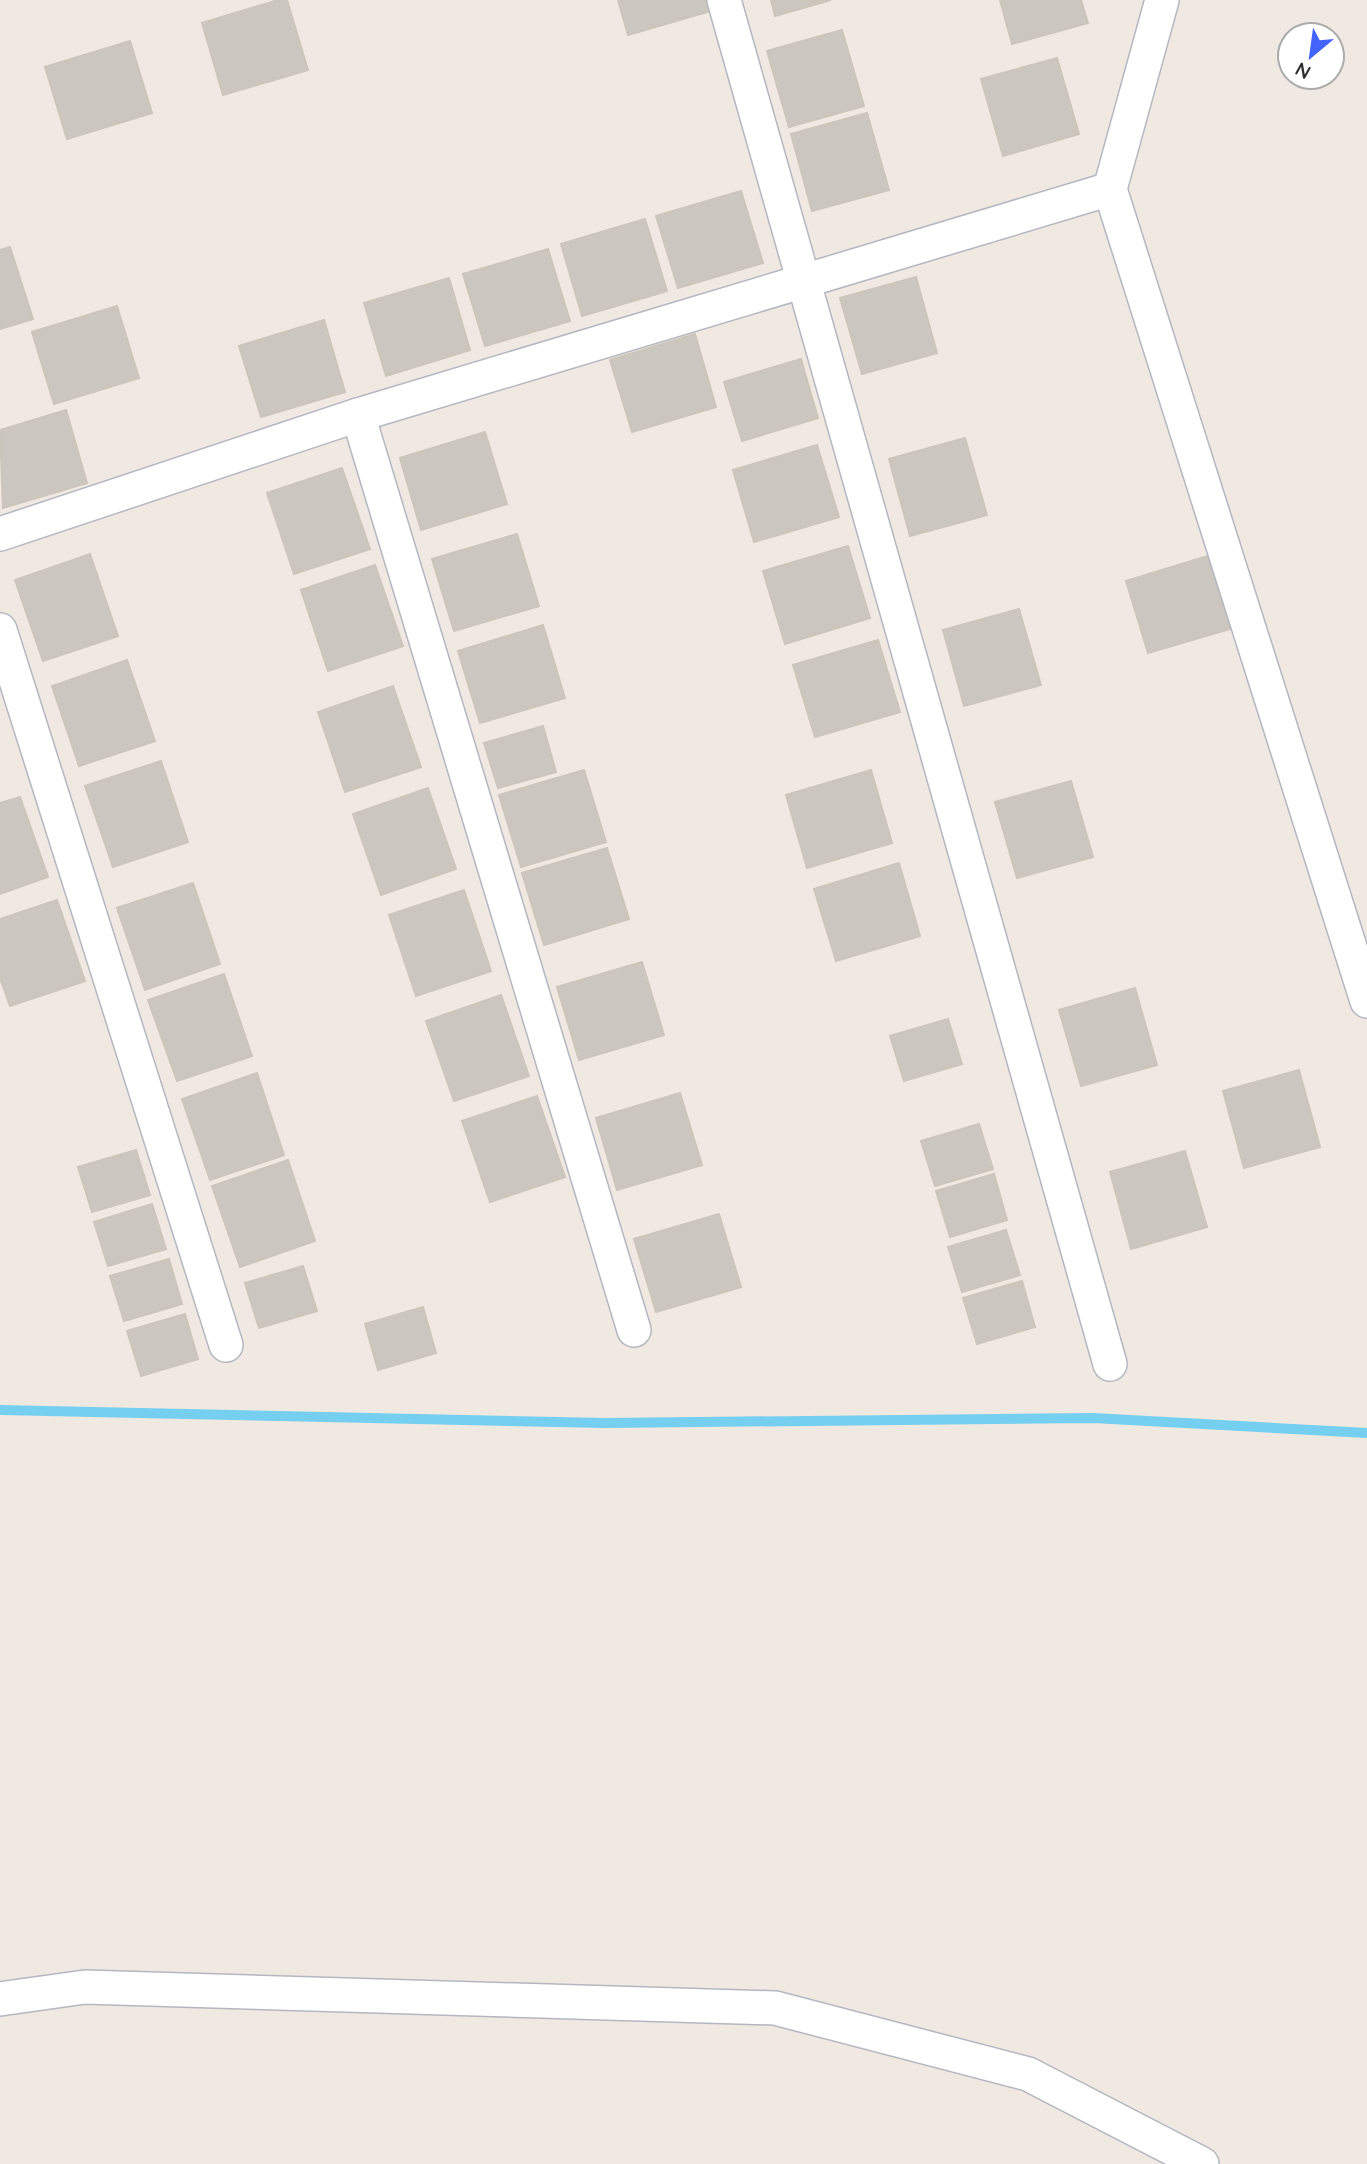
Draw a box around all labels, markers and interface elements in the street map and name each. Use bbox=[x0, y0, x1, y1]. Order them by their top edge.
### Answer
north arrow bbox=[1276, 21, 1346, 91]
text: N bbox=[1291, 57, 1315, 85]

